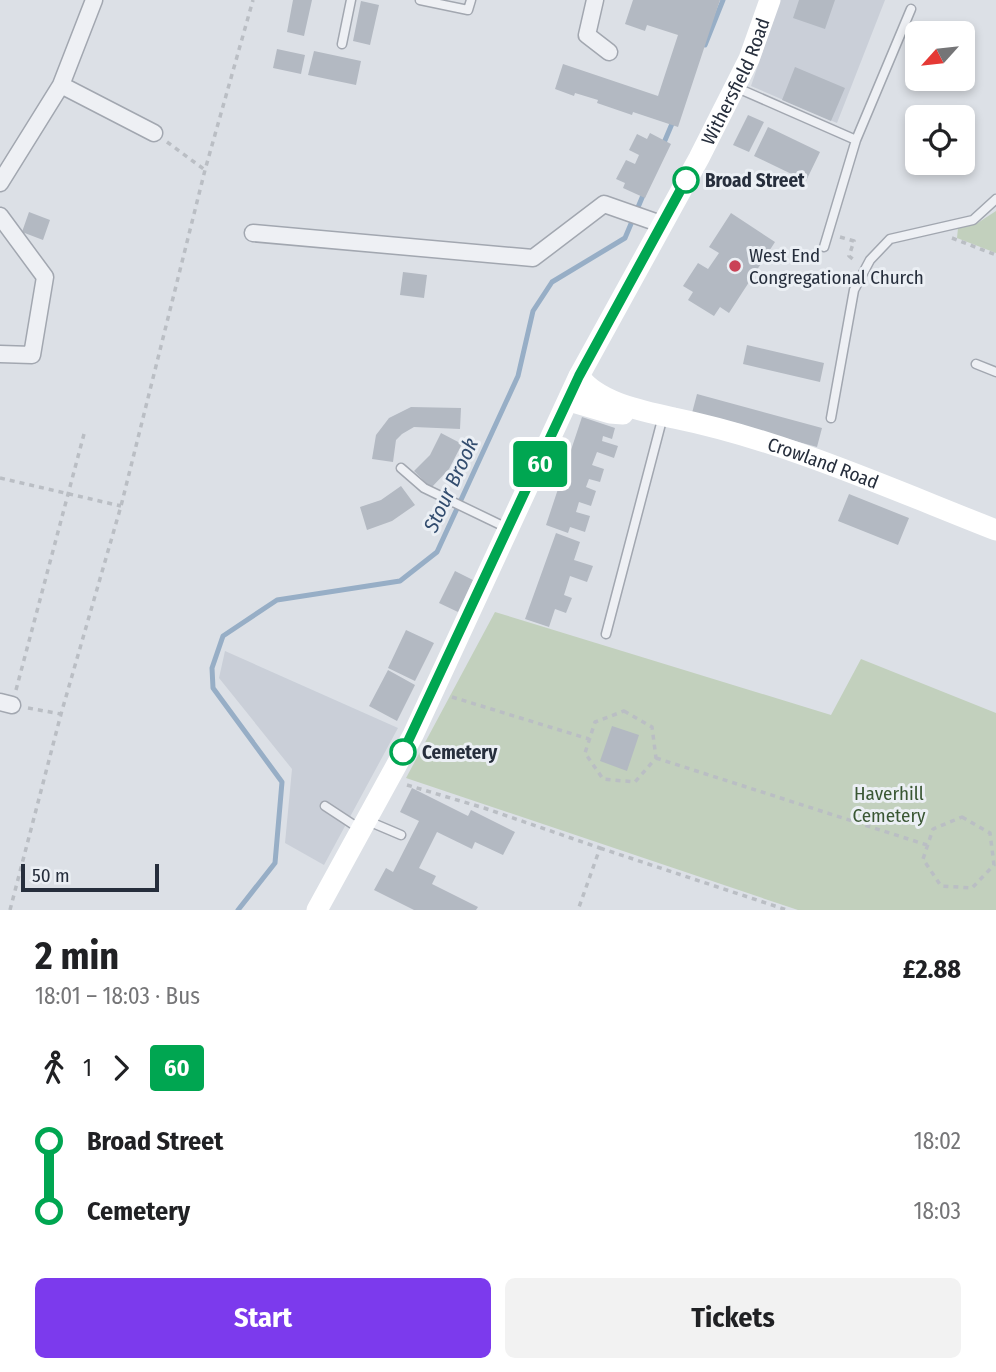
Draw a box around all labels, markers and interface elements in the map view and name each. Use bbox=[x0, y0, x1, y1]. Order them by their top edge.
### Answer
street label: Withersfield Road bbox=[696, 15, 774, 149]
north arrow bbox=[905, 21, 975, 91]
map controls bbox=[905, 21, 975, 175]
button: locate bbox=[905, 105, 975, 175]
marker: Broad Street bbox=[673, 167, 699, 193]
place label: Broad Street bbox=[705, 169, 805, 192]
place label: West End Congregational Church bbox=[749, 244, 924, 289]
marker: West End Congregational Church bbox=[727, 258, 743, 274]
street label: Crowland Road bbox=[765, 432, 882, 493]
water label: Stour Brook bbox=[417, 434, 484, 537]
line badge: 60 bbox=[508, 441, 572, 487]
text: 60 bbox=[527, 450, 553, 478]
marker: Cemetery bbox=[390, 739, 416, 765]
place label: Cemetery bbox=[422, 741, 498, 764]
park label: Haverhill Cemetery bbox=[852, 782, 926, 827]
scale bar bbox=[21, 861, 159, 893]
text: 50 m bbox=[32, 864, 70, 887]
text: 2 min bbox=[35, 933, 119, 979]
text: £2.88 bbox=[903, 954, 961, 985]
text: 18:01 – 18:03 · Bus bbox=[35, 982, 200, 1010]
icon: walk bbox=[35, 1049, 73, 1087]
icon: forward bbox=[102, 1049, 140, 1087]
text: 1 bbox=[83, 1054, 92, 1082]
text: 60 bbox=[164, 1054, 190, 1082]
text: Broad Street bbox=[87, 1126, 223, 1157]
text: 18:02 bbox=[914, 1127, 961, 1155]
text: Cemetery bbox=[87, 1196, 190, 1227]
text: 18:03 bbox=[914, 1197, 961, 1225]
button: Start bbox=[35, 1278, 491, 1358]
button: Tickets bbox=[505, 1278, 961, 1358]

